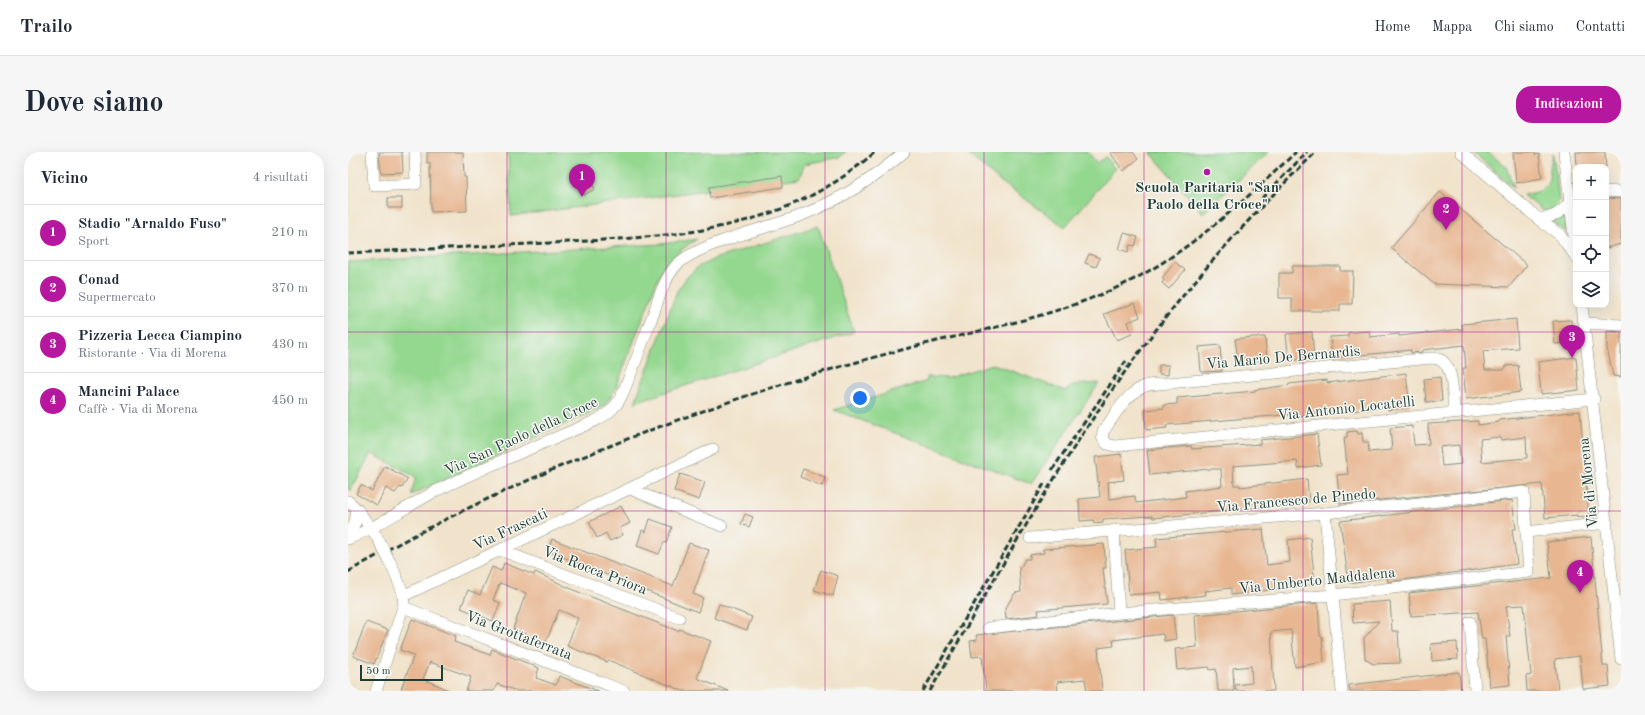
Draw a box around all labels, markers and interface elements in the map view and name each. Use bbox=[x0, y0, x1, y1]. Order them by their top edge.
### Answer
text: Trailo bbox=[20, 18, 73, 37]
text: Home bbox=[1375, 20, 1410, 34]
text: Mappa bbox=[1432, 20, 1472, 34]
text: Chi siamo bbox=[1494, 20, 1554, 34]
text: Contatti bbox=[1576, 20, 1625, 34]
button: Indicazioni bbox=[1516, 86, 1621, 123]
text: Dove siamo bbox=[24, 90, 164, 118]
pin: 1 bbox=[569, 164, 595, 197]
map controls bbox=[1573, 164, 1609, 308]
button: + bbox=[1573, 164, 1609, 200]
marker: Scuola Paritaria "San Paolo della Croce" bbox=[1202, 167, 1212, 177]
text: Vicino bbox=[40, 170, 88, 187]
text: 4 risultati bbox=[253, 171, 308, 184]
place label: Scuola Paritaria "San Paolo della Croce" bbox=[1135, 181, 1279, 213]
pin: 2 bbox=[1433, 197, 1459, 230]
button: − bbox=[1573, 200, 1609, 236]
text: Stadio "Arnaldo Fuso" bbox=[78, 217, 227, 232]
text: 1 bbox=[49, 226, 57, 239]
text: 210 m bbox=[271, 226, 308, 239]
text: Sport bbox=[78, 235, 109, 248]
button: locate bbox=[1573, 236, 1609, 272]
button: layers bbox=[1573, 272, 1609, 308]
text: Conad bbox=[78, 273, 120, 288]
text: 2 bbox=[49, 282, 57, 295]
text: 370 m bbox=[271, 282, 308, 295]
text: Supermercato bbox=[78, 291, 156, 304]
pin: 3 bbox=[1559, 325, 1585, 358]
text: Pizzeria Lecca Ciampino bbox=[78, 329, 242, 344]
text: 3 bbox=[49, 338, 57, 351]
text: 430 m bbox=[271, 338, 308, 351]
street label: Via Mario De Bernardis bbox=[1205, 344, 1361, 373]
text: Ristorante · Via di Morena bbox=[78, 347, 227, 360]
text: Mancini Palace bbox=[78, 385, 180, 400]
your location bbox=[850, 388, 870, 408]
text: 4 bbox=[49, 394, 57, 407]
text: 450 m bbox=[271, 394, 308, 407]
street label: Via San Paolo della Croce bbox=[443, 395, 601, 479]
street label: Via Antonio Locatelli bbox=[1277, 395, 1416, 424]
text: Caffè · Via di Morena bbox=[78, 403, 198, 416]
street label: Via di Morena bbox=[1577, 436, 1602, 529]
street label: Via Francesco de Pinedo bbox=[1216, 487, 1376, 516]
street label: Via Frascati bbox=[471, 507, 550, 554]
street label: Via Rocca Priora bbox=[540, 545, 649, 598]
pin: 4 bbox=[1567, 560, 1593, 593]
street label: Via Umberto Maddalena bbox=[1238, 566, 1397, 597]
street label: Via Grottaferrata bbox=[463, 609, 574, 664]
scale bar bbox=[360, 663, 443, 682]
text: 50 m bbox=[366, 666, 391, 677]

